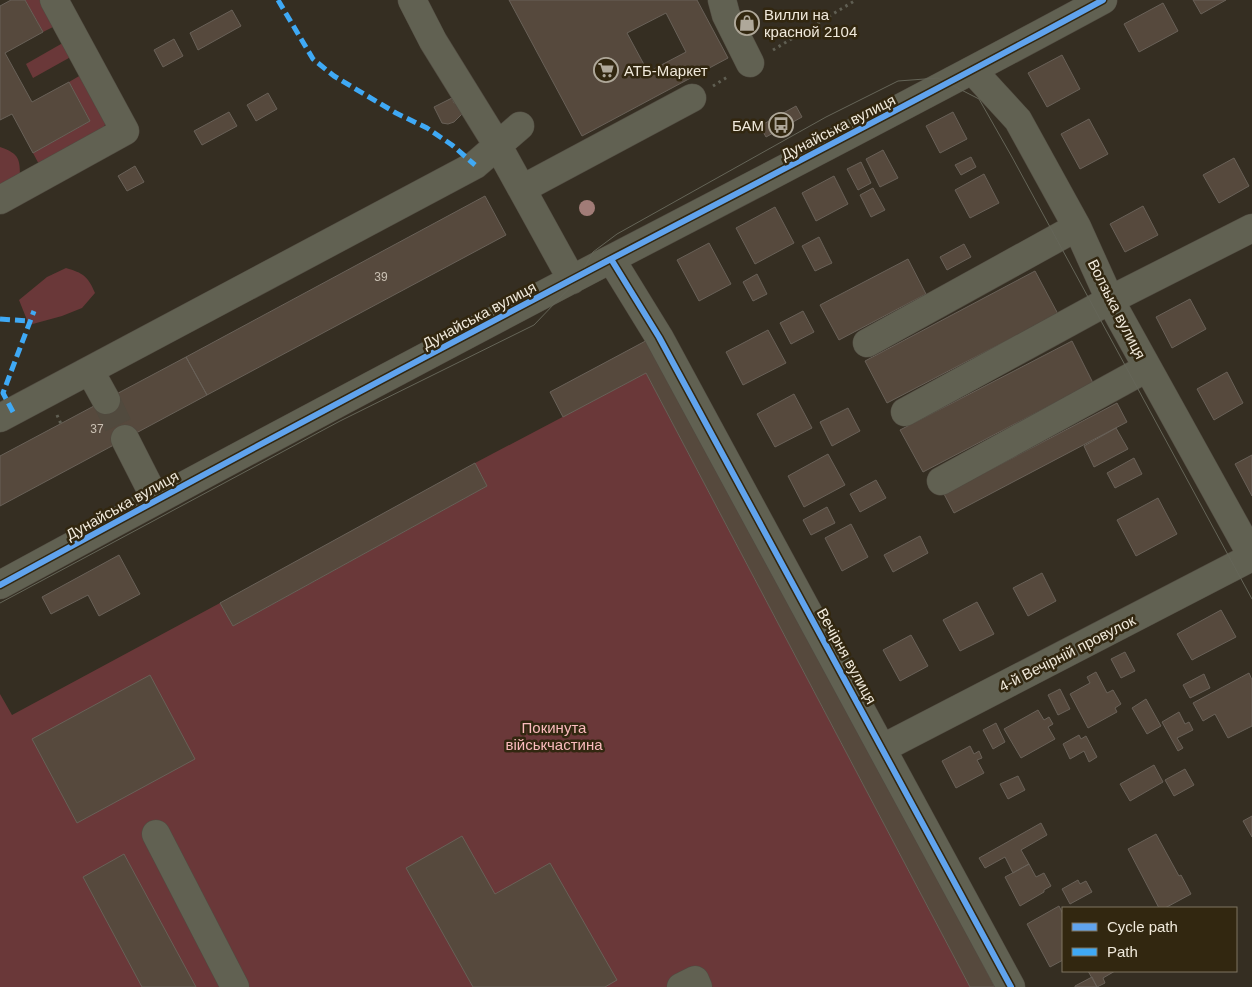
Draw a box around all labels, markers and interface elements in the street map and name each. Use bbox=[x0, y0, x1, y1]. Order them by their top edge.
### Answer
place label: Вилли на красной 2104 bbox=[764, 6, 857, 40]
shop icon: Вилли на красной 2104 bbox=[734, 10, 760, 36]
supermarket icon: АТБ-Маркет bbox=[593, 57, 619, 83]
place label: АТБ-Маркет bbox=[624, 62, 708, 79]
street label: Дунайська вулиця bbox=[778, 91, 898, 163]
bus stop icon: БАМ bbox=[768, 112, 794, 138]
place label: БАМ bbox=[732, 117, 764, 134]
street label: Волзька вулиця bbox=[1085, 256, 1149, 362]
house number: 39 bbox=[374, 270, 388, 284]
street label: Дунайська вулиця bbox=[419, 278, 539, 352]
house number: 37 bbox=[90, 422, 104, 436]
street label: Дунайська вулиця bbox=[63, 467, 181, 543]
street label: Вечірня вулиця bbox=[814, 605, 880, 707]
street label: 4-й Вечірній провулок bbox=[996, 611, 1138, 695]
park label: Покинута військчастина bbox=[505, 719, 603, 753]
legend bbox=[1062, 907, 1237, 972]
text: Cycle path bbox=[1107, 918, 1178, 935]
text: Path bbox=[1107, 943, 1138, 960]

